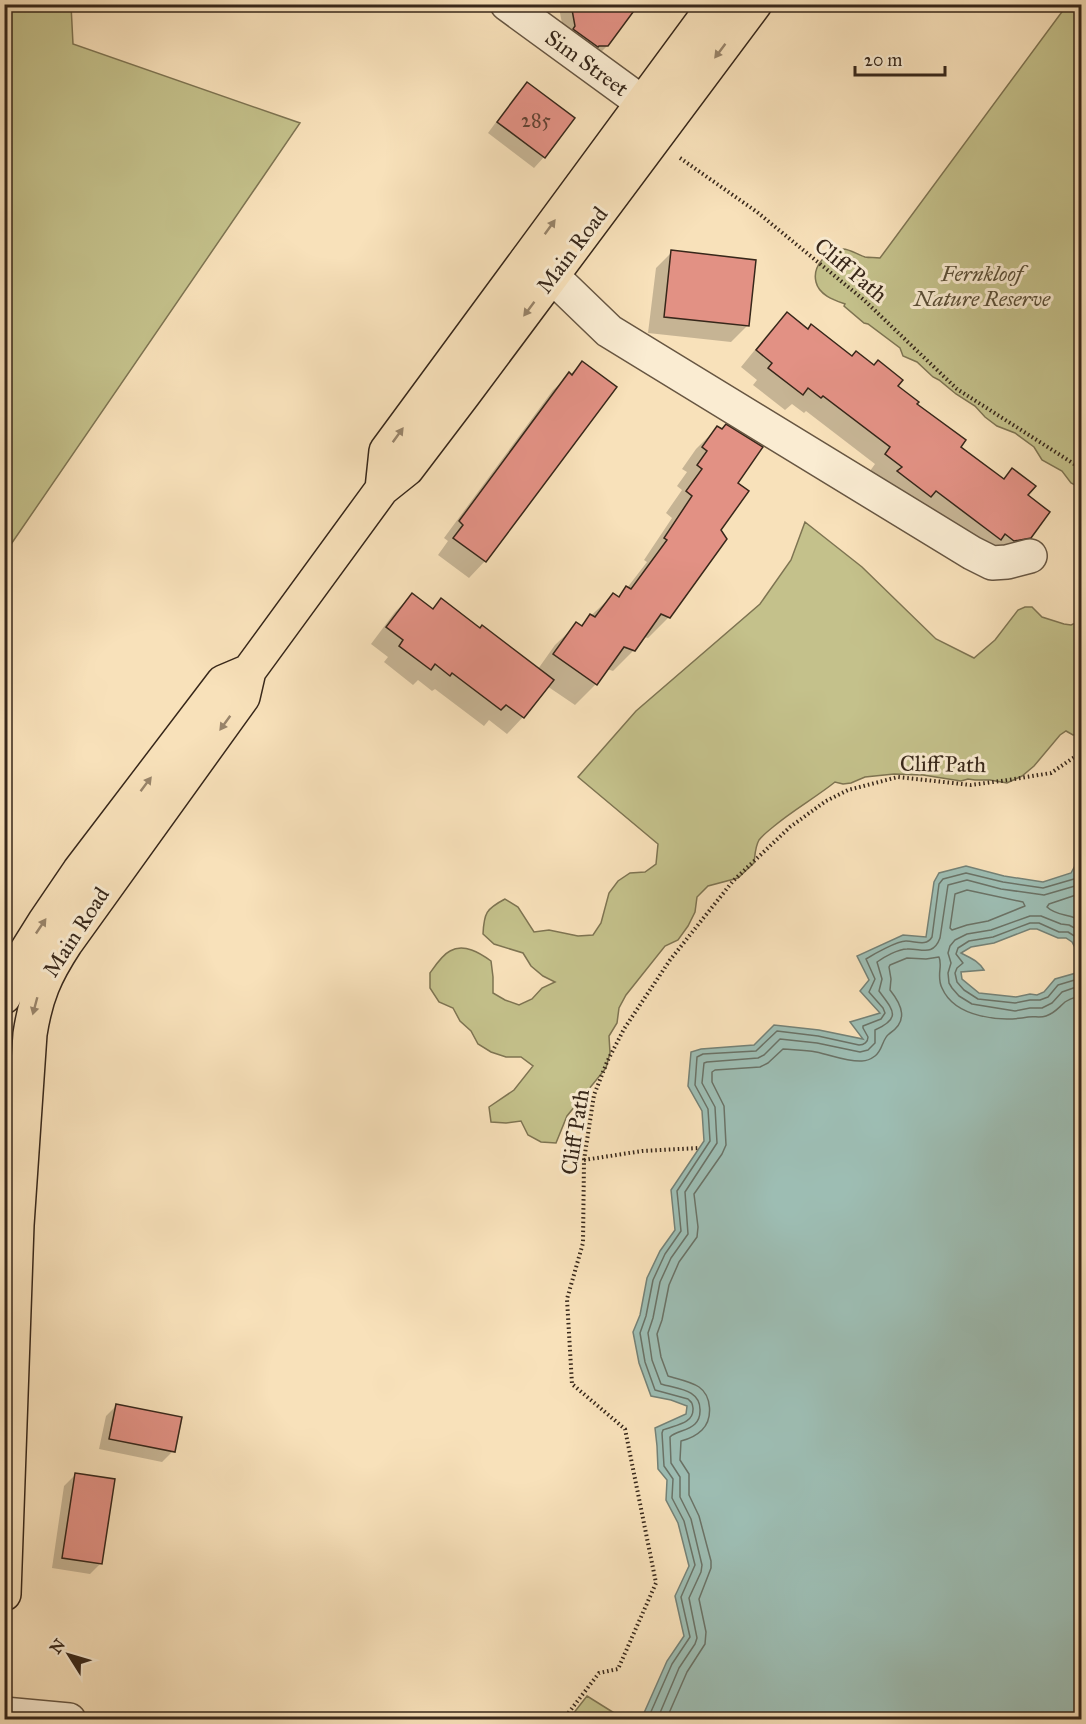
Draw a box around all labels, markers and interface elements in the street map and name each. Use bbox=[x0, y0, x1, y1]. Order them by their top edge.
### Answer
street label: Sim Street bbox=[540, 24, 634, 102]
scale bar bbox=[855, 39, 945, 77]
one-way arrow bbox=[714, 43, 726, 59]
text: 20 m bbox=[864, 49, 902, 71]
house number: 285 bbox=[521, 108, 551, 132]
street label: Main Road bbox=[531, 201, 613, 299]
one-way arrow bbox=[544, 219, 556, 235]
street label: Cliff Path bbox=[809, 232, 893, 308]
park label: Fernkloof Nature Reserve bbox=[912, 260, 1051, 312]
one-way arrow bbox=[522, 301, 535, 317]
one-way arrow bbox=[392, 427, 404, 443]
one-way arrow bbox=[219, 714, 231, 730]
street label: Cliff Path bbox=[900, 750, 986, 778]
one-way arrow bbox=[140, 776, 152, 792]
street label: Main Road bbox=[37, 882, 115, 982]
one-way arrow bbox=[35, 919, 47, 935]
one-way arrow bbox=[30, 997, 39, 1015]
street label: Cliff Path bbox=[555, 1087, 595, 1177]
north arrow bbox=[39, 1625, 99, 1685]
text: N bbox=[46, 1635, 69, 1657]

